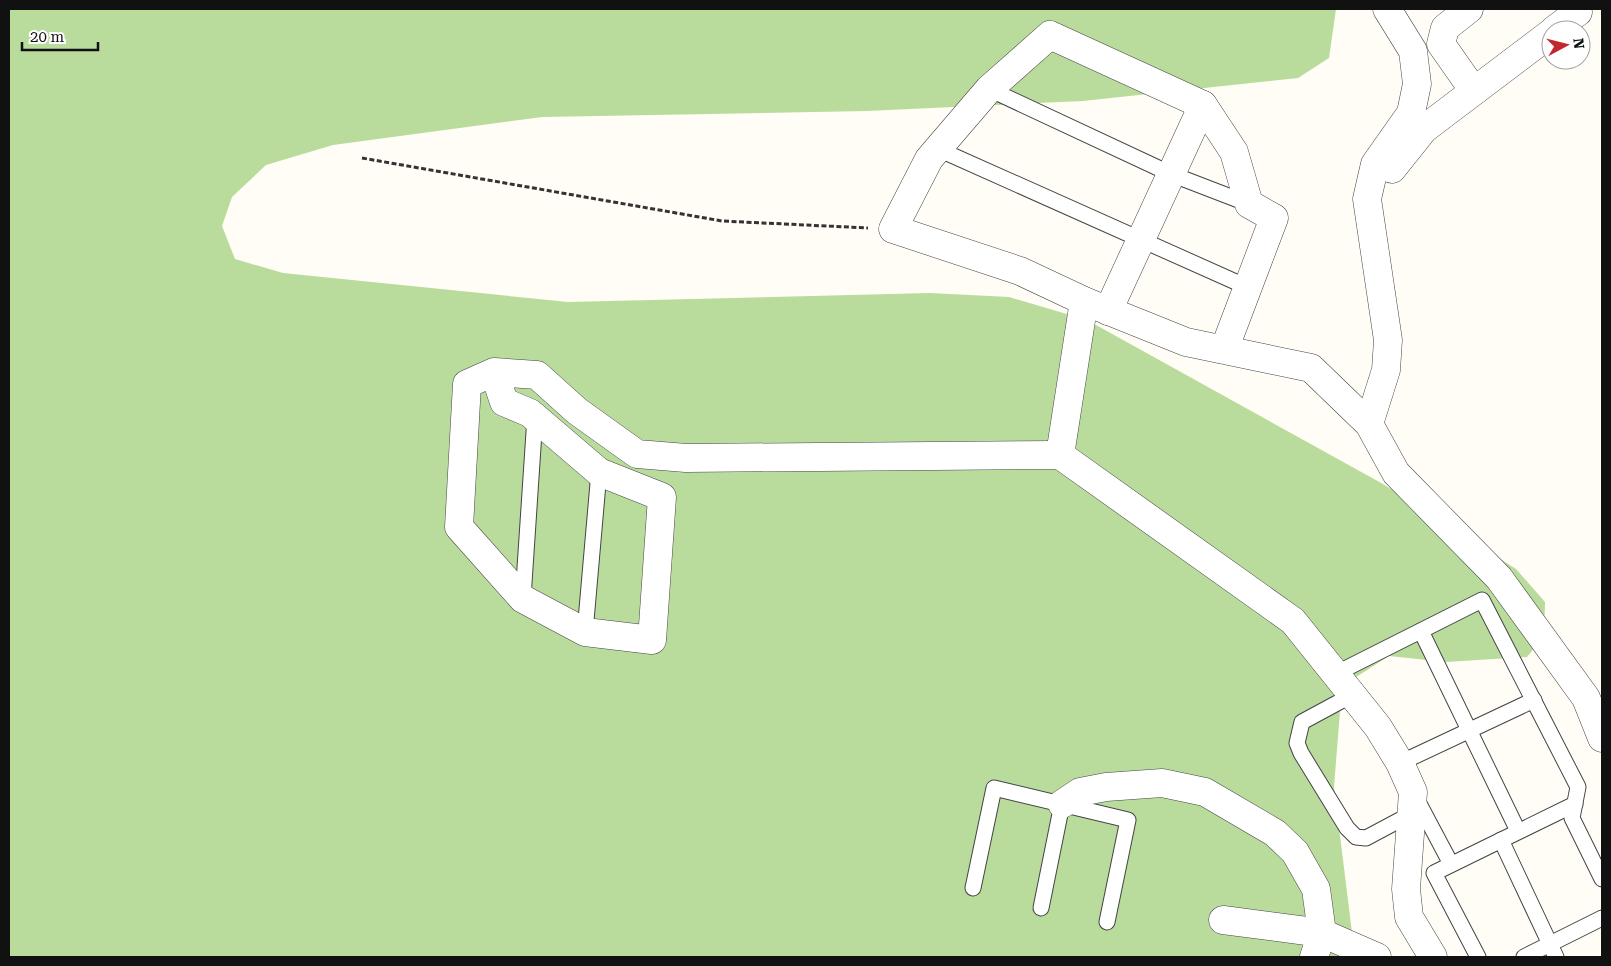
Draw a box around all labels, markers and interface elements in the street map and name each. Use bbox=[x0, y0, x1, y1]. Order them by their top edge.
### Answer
scale bar bbox=[22, 20, 99, 52]
north arrow bbox=[1541, 20, 1591, 70]
text: 20 m bbox=[30, 28, 65, 46]
text: N bbox=[1570, 37, 1588, 50]

